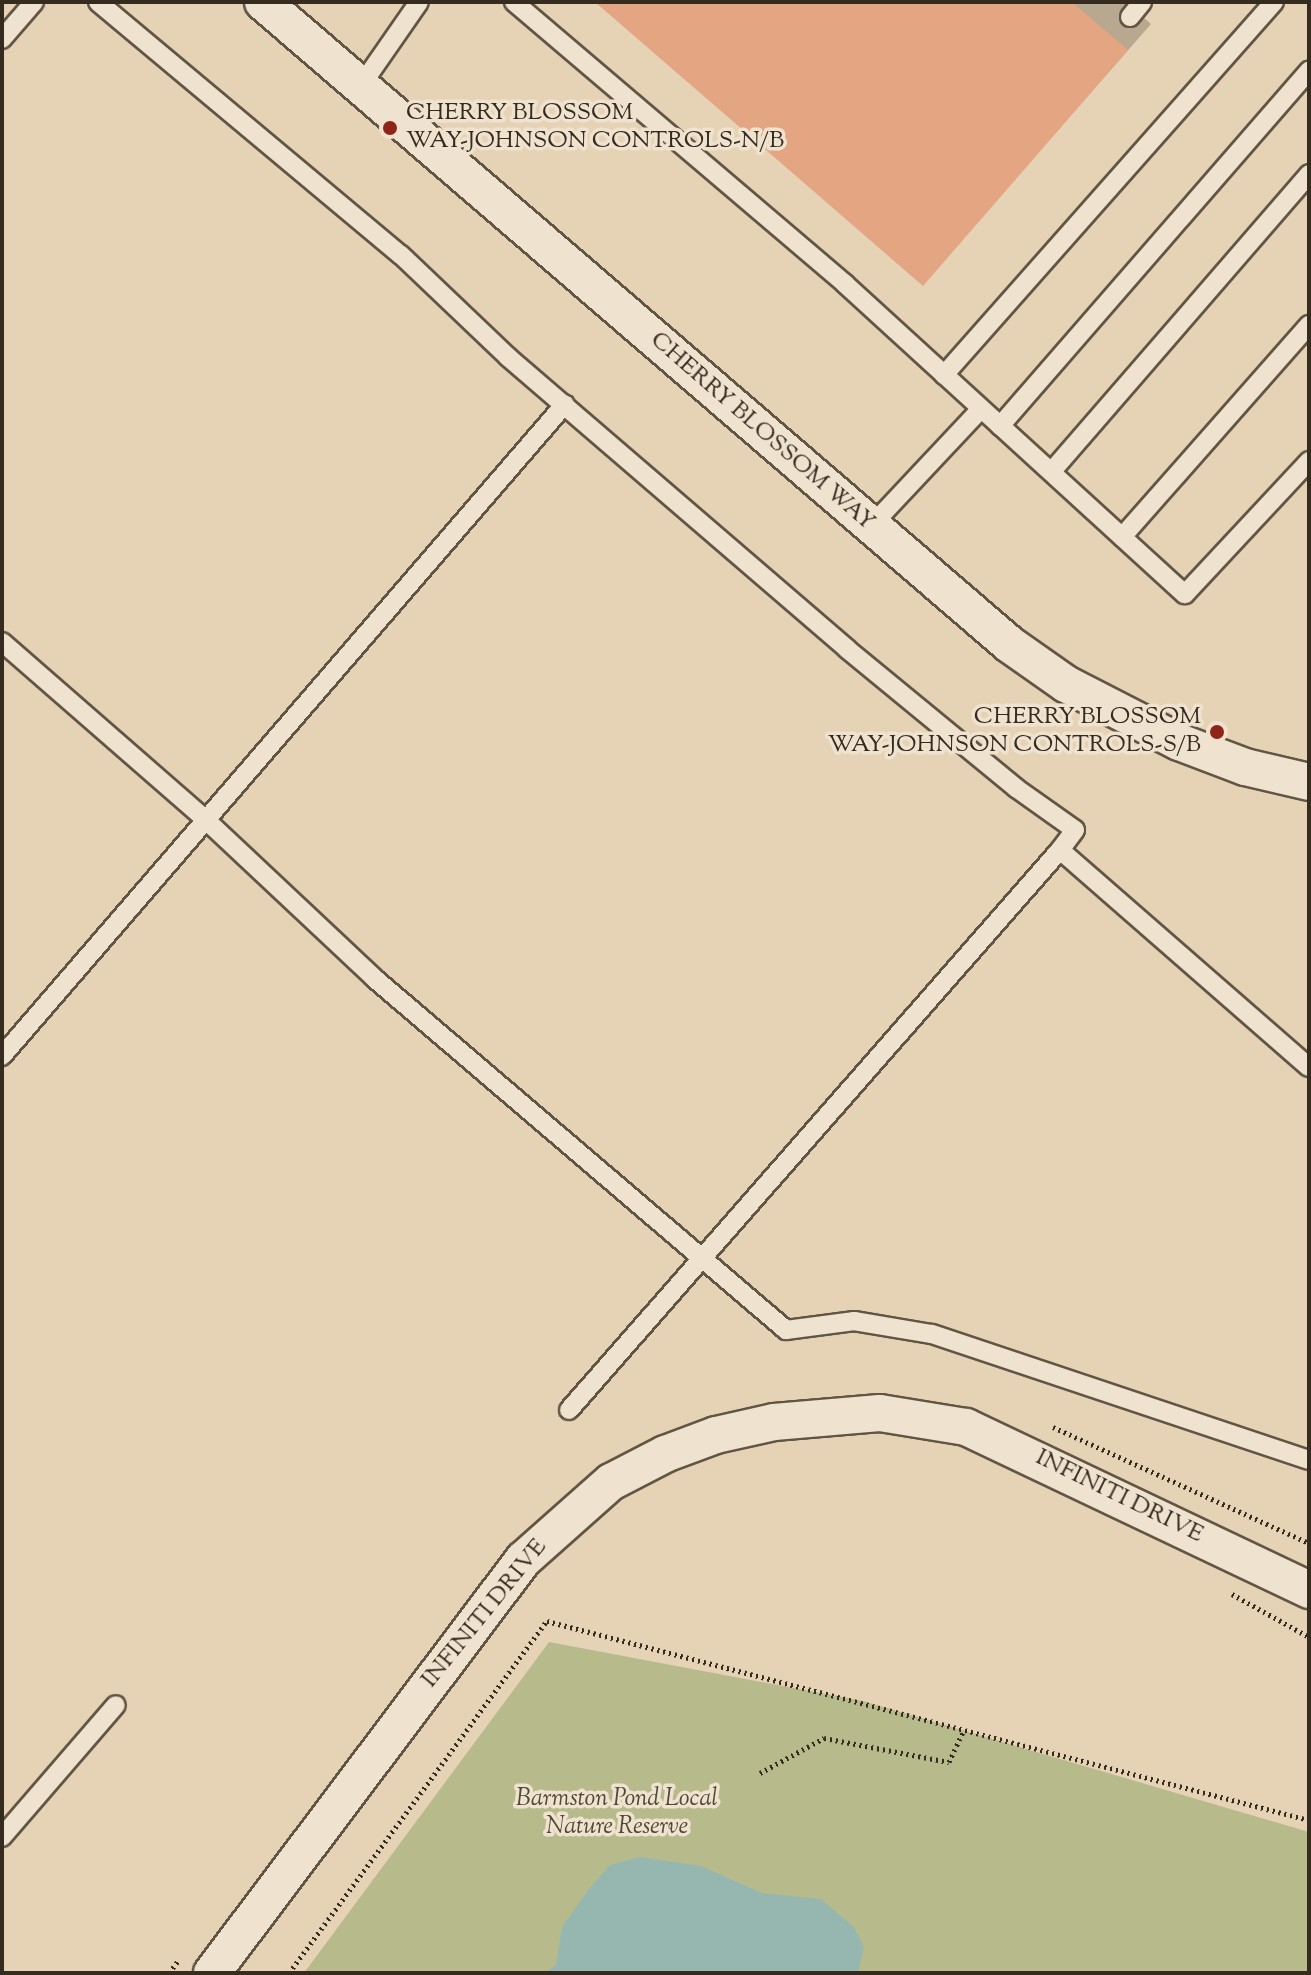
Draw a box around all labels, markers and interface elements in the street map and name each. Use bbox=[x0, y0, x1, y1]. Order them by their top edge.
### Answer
place label: CHERRY BLOSSOM WAY-JOHNSON CONTROLS-N/B bbox=[406, 100, 784, 156]
marker: CHERRY BLOSSOM WAY-JOHNSON CONTROLS-N/B bbox=[381, 119, 399, 137]
street label: CHERRY BLOSSOM WAY bbox=[644, 326, 880, 538]
place label: CHERRY BLOSSOM WAY-JOHNSON CONTROLS-S/B bbox=[828, 704, 1201, 760]
marker: CHERRY BLOSSOM WAY-JOHNSON CONTROLS-S/B bbox=[1208, 723, 1226, 741]
street label: INFINITI DRIVE bbox=[1030, 1444, 1208, 1550]
street label: INFINITI DRIVE bbox=[416, 1534, 554, 1694]
park label: Barmston Pond Local Nature Reserve bbox=[516, 1786, 718, 1842]

